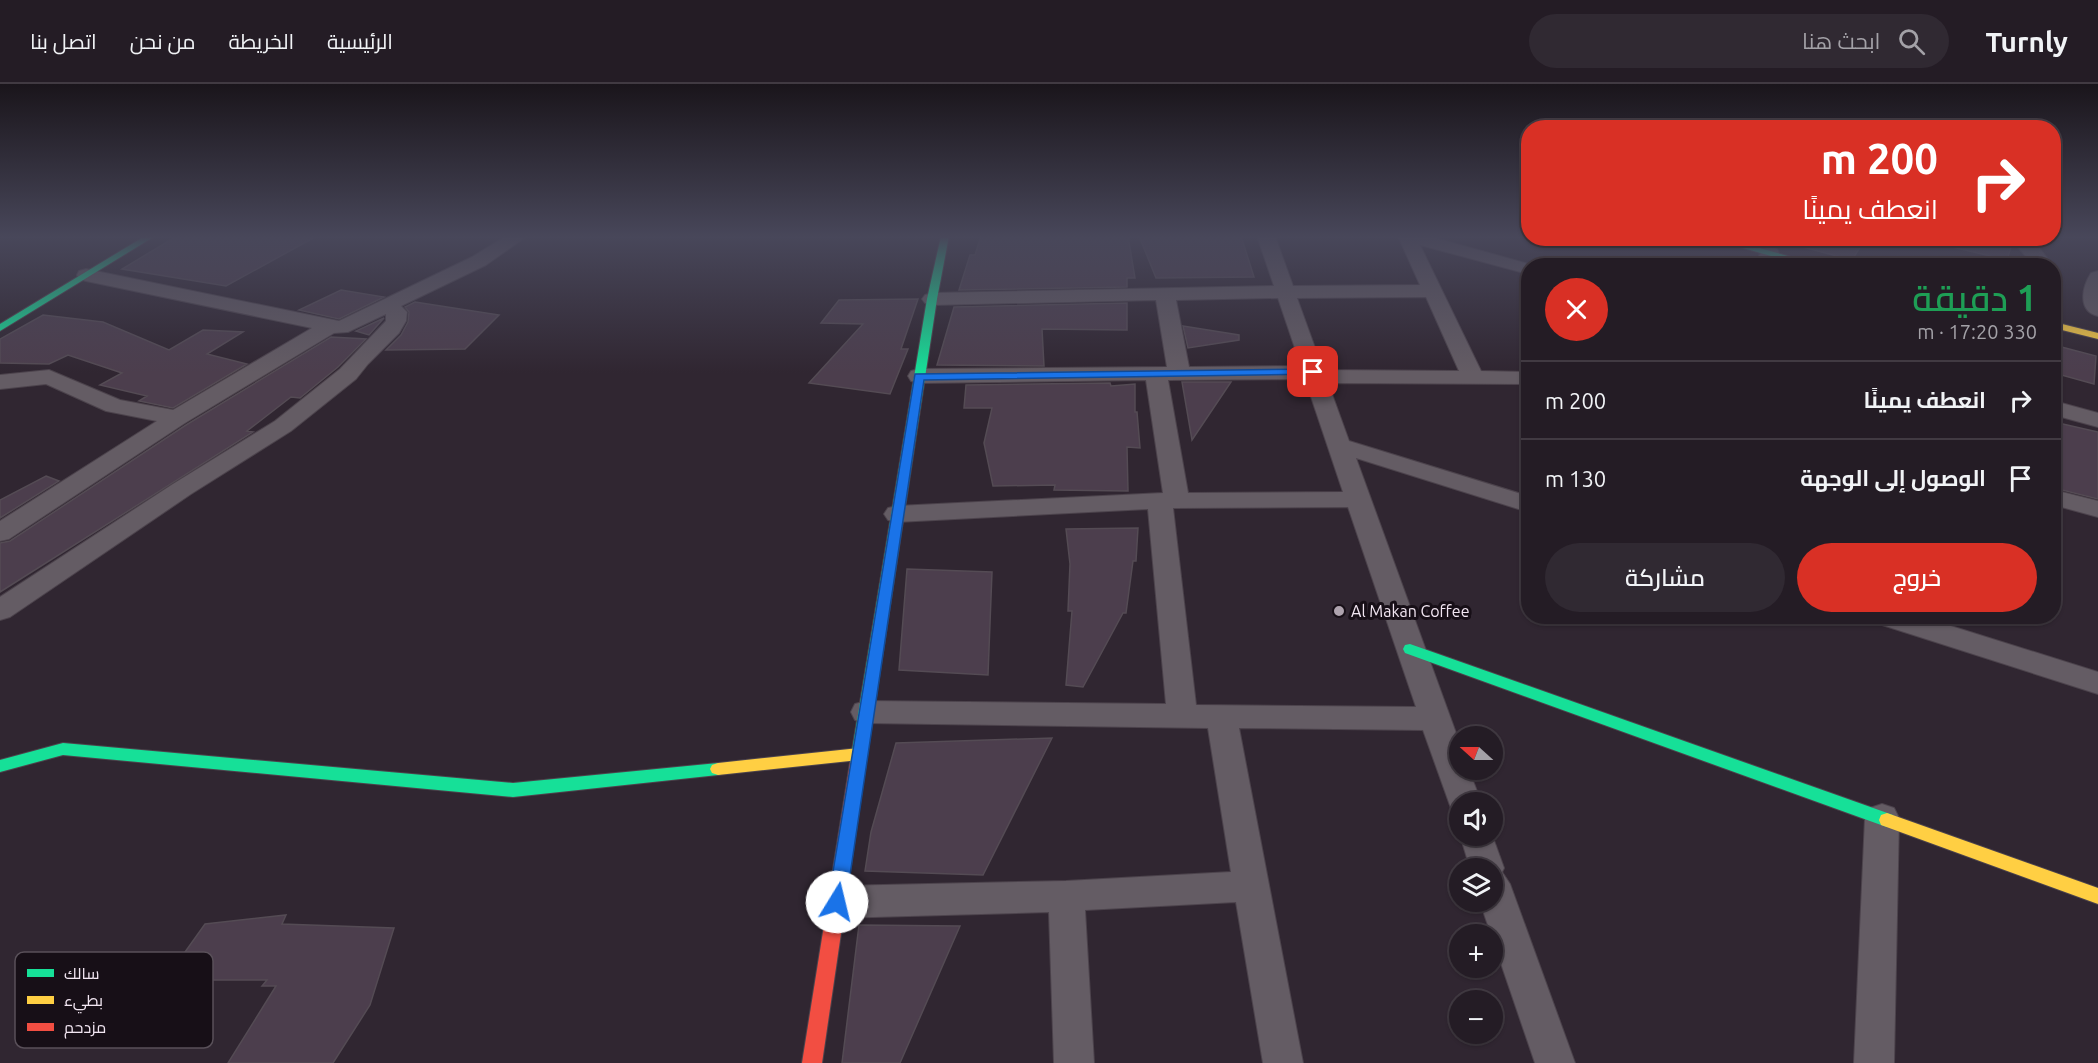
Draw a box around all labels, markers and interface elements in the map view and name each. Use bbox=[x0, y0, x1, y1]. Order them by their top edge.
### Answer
search box bbox=[1529, 14, 1949, 68]
icon: search bbox=[1895, 25, 1928, 58]
text: Turnly bbox=[1985, 26, 2068, 57]
text: ابحث هنا bbox=[1802, 28, 1880, 53]
text: اتصل بنا bbox=[30, 29, 97, 53]
text: من نحن bbox=[130, 29, 196, 53]
text: الخريطة bbox=[229, 29, 294, 53]
text: الرئيسية bbox=[327, 29, 393, 53]
text: 200 m bbox=[1821, 135, 1938, 182]
icon: right bbox=[1959, 144, 2037, 222]
text: انعطف يمينًا bbox=[1802, 194, 1938, 224]
text: 1 دقيقة bbox=[1912, 277, 2037, 318]
button: close bbox=[1545, 278, 1608, 341]
text: 330 m · 17:20 bbox=[1917, 320, 2037, 343]
pin bbox=[1287, 346, 1338, 397]
icon: arrive bbox=[1296, 355, 1329, 388]
icon: right bbox=[2004, 384, 2037, 417]
text: انعطف يمينًا bbox=[1864, 387, 1986, 412]
text: 200 m bbox=[1545, 388, 1606, 413]
icon: arrive bbox=[2004, 462, 2037, 495]
text: الوصول إلى الوجهة bbox=[1800, 465, 1986, 490]
text: 130 m bbox=[1545, 466, 1606, 491]
button: مشاركة bbox=[1545, 543, 1785, 612]
button: خروج bbox=[1797, 543, 2037, 612]
place label: Al Makan Coffee bbox=[1351, 602, 1469, 620]
marker: Al Makan Coffee bbox=[1332, 604, 1346, 618]
north arrow bbox=[1449, 726, 1503, 780]
map controls bbox=[1449, 726, 1503, 1044]
button: sound bbox=[1449, 792, 1503, 846]
button: layers bbox=[1449, 858, 1503, 912]
position arrow bbox=[805, 870, 869, 934]
button: + bbox=[1449, 924, 1503, 978]
legend bbox=[15, 952, 213, 1048]
text: سالك bbox=[64, 964, 99, 982]
button: − bbox=[1449, 990, 1503, 1044]
text: بطيء bbox=[64, 991, 103, 1014]
text: مزدحم bbox=[64, 1018, 106, 1039]

